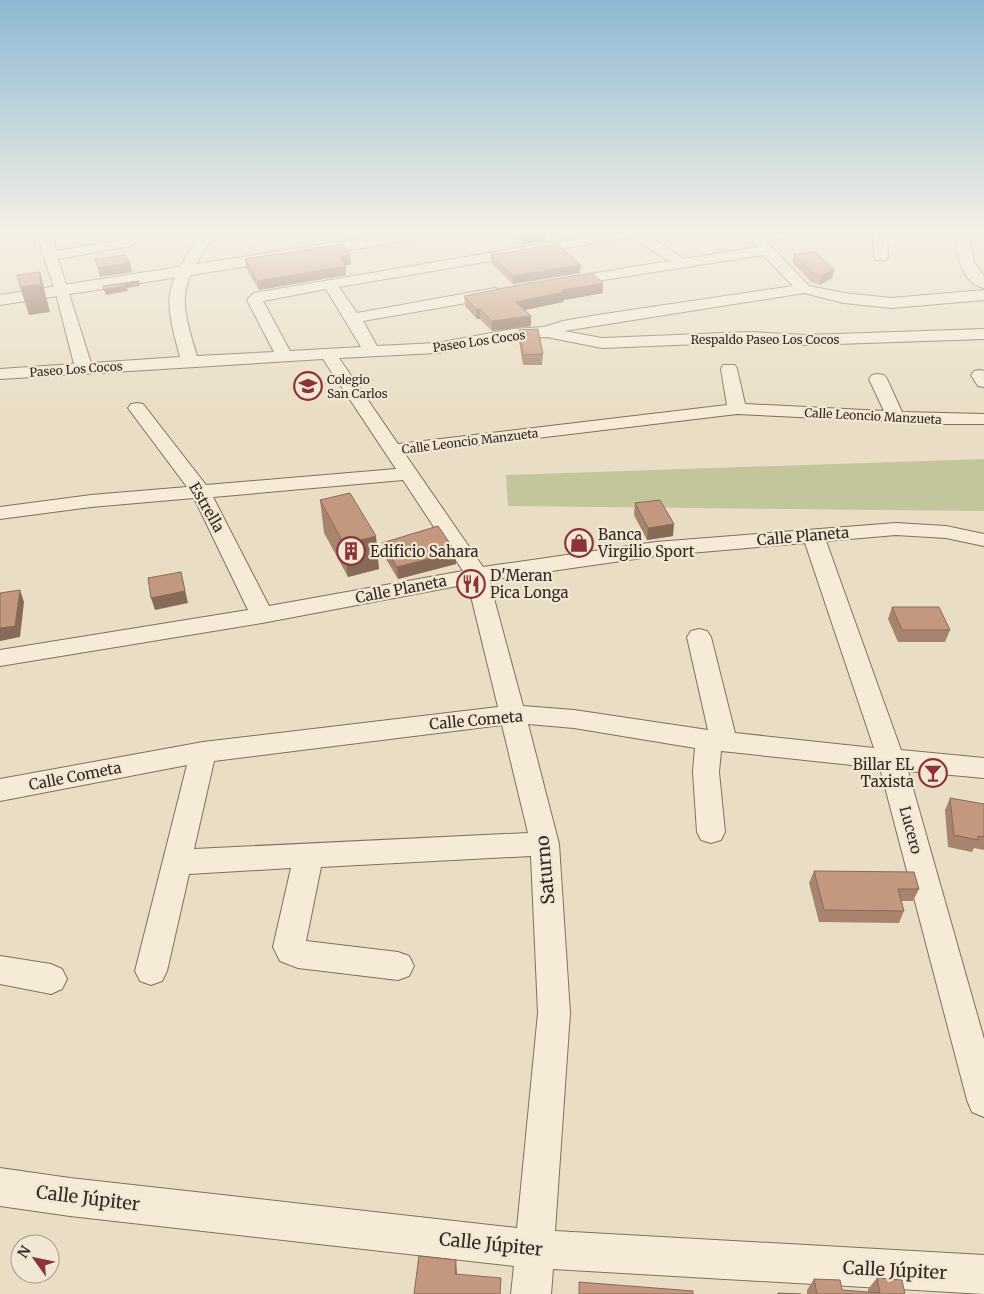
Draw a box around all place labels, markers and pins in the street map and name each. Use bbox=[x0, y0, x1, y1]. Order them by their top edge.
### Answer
school or university icon: Colegio San Carlos bbox=[293, 371, 323, 401]
place label: Colegio San Carlos bbox=[327, 372, 388, 401]
place label: Banca Virgilio Sport bbox=[597, 525, 695, 561]
shop icon: Banca Virgilio Sport bbox=[564, 528, 594, 558]
building icon: Edificio Sahara bbox=[336, 536, 366, 566]
place label: Edificio Sahara bbox=[370, 542, 479, 561]
place label: D'Meran Pica Longa bbox=[490, 566, 569, 602]
restaurant icon: D'Meran Pica Longa bbox=[456, 569, 486, 599]
place label: Billar EL Taxista bbox=[853, 755, 915, 791]
bar icon: Billar EL Taxista bbox=[918, 758, 948, 788]

